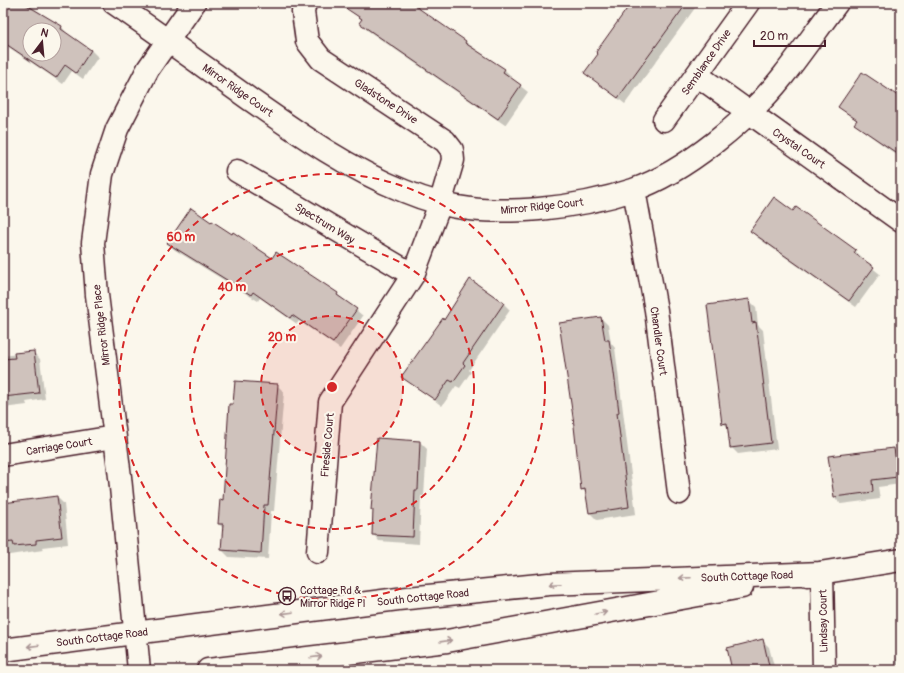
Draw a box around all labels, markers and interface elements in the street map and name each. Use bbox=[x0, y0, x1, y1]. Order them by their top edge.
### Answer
north arrow bbox=[22, 22, 62, 62]
scale bar bbox=[754, 22, 825, 48]
text: N bbox=[39, 26, 51, 40]
street label: Semblance Drive bbox=[679, 26, 734, 98]
text: 20 m bbox=[760, 29, 789, 44]
street label: Mirror Ridge Court bbox=[200, 61, 276, 120]
street label: Gladstone Drive bbox=[352, 76, 420, 127]
street label: Crystal Court bbox=[770, 125, 828, 172]
street label: Mirror Ridge Court bbox=[500, 196, 585, 217]
street label: Spectrum Way bbox=[292, 200, 357, 247]
text: 60 m bbox=[167, 230, 196, 245]
text: 40 m bbox=[217, 280, 247, 295]
street label: Mirror Ridge Place bbox=[90, 283, 113, 366]
street label: Chandler Court bbox=[647, 306, 670, 377]
text: 20 m bbox=[268, 330, 296, 345]
centre of rings bbox=[325, 380, 339, 394]
street label: Fireside Court bbox=[318, 412, 337, 478]
street label: Carriage Court bbox=[25, 435, 94, 458]
street label: South Cottage Road bbox=[700, 568, 794, 585]
one-way arrow bbox=[679, 575, 692, 582]
one-way arrow bbox=[549, 580, 562, 587]
place label: Cottage Rd & Mirror Ridge Pl bbox=[300, 584, 365, 610]
bus stop icon: Cottage Rd & Mirror Ridge Pl bbox=[277, 586, 297, 606]
street label: South Cottage Road bbox=[376, 586, 470, 609]
street label: Lindsay Court bbox=[816, 589, 831, 653]
one-way arrow bbox=[594, 609, 607, 617]
one-way arrow bbox=[281, 610, 294, 617]
street label: South Cottage Road bbox=[55, 625, 149, 650]
one-way arrow bbox=[439, 637, 452, 645]
one-way arrow bbox=[27, 642, 40, 650]
one-way arrow bbox=[310, 653, 323, 661]

